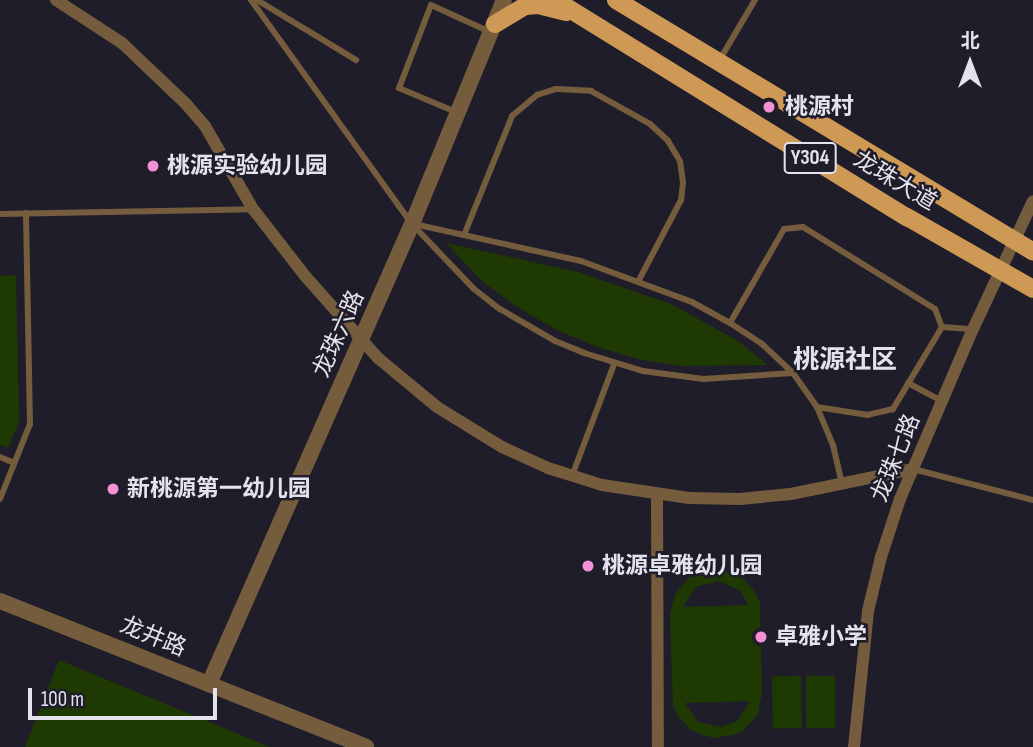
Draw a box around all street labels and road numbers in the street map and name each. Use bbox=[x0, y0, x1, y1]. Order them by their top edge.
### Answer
road number: Y304 bbox=[782, 140, 838, 176]
street label: 龙珠大道 bbox=[848, 145, 942, 217]
street label: 龙珠六路 bbox=[308, 286, 370, 382]
street label: 龙珠七路 bbox=[866, 410, 926, 506]
street label: 龙井路 bbox=[116, 611, 190, 663]

